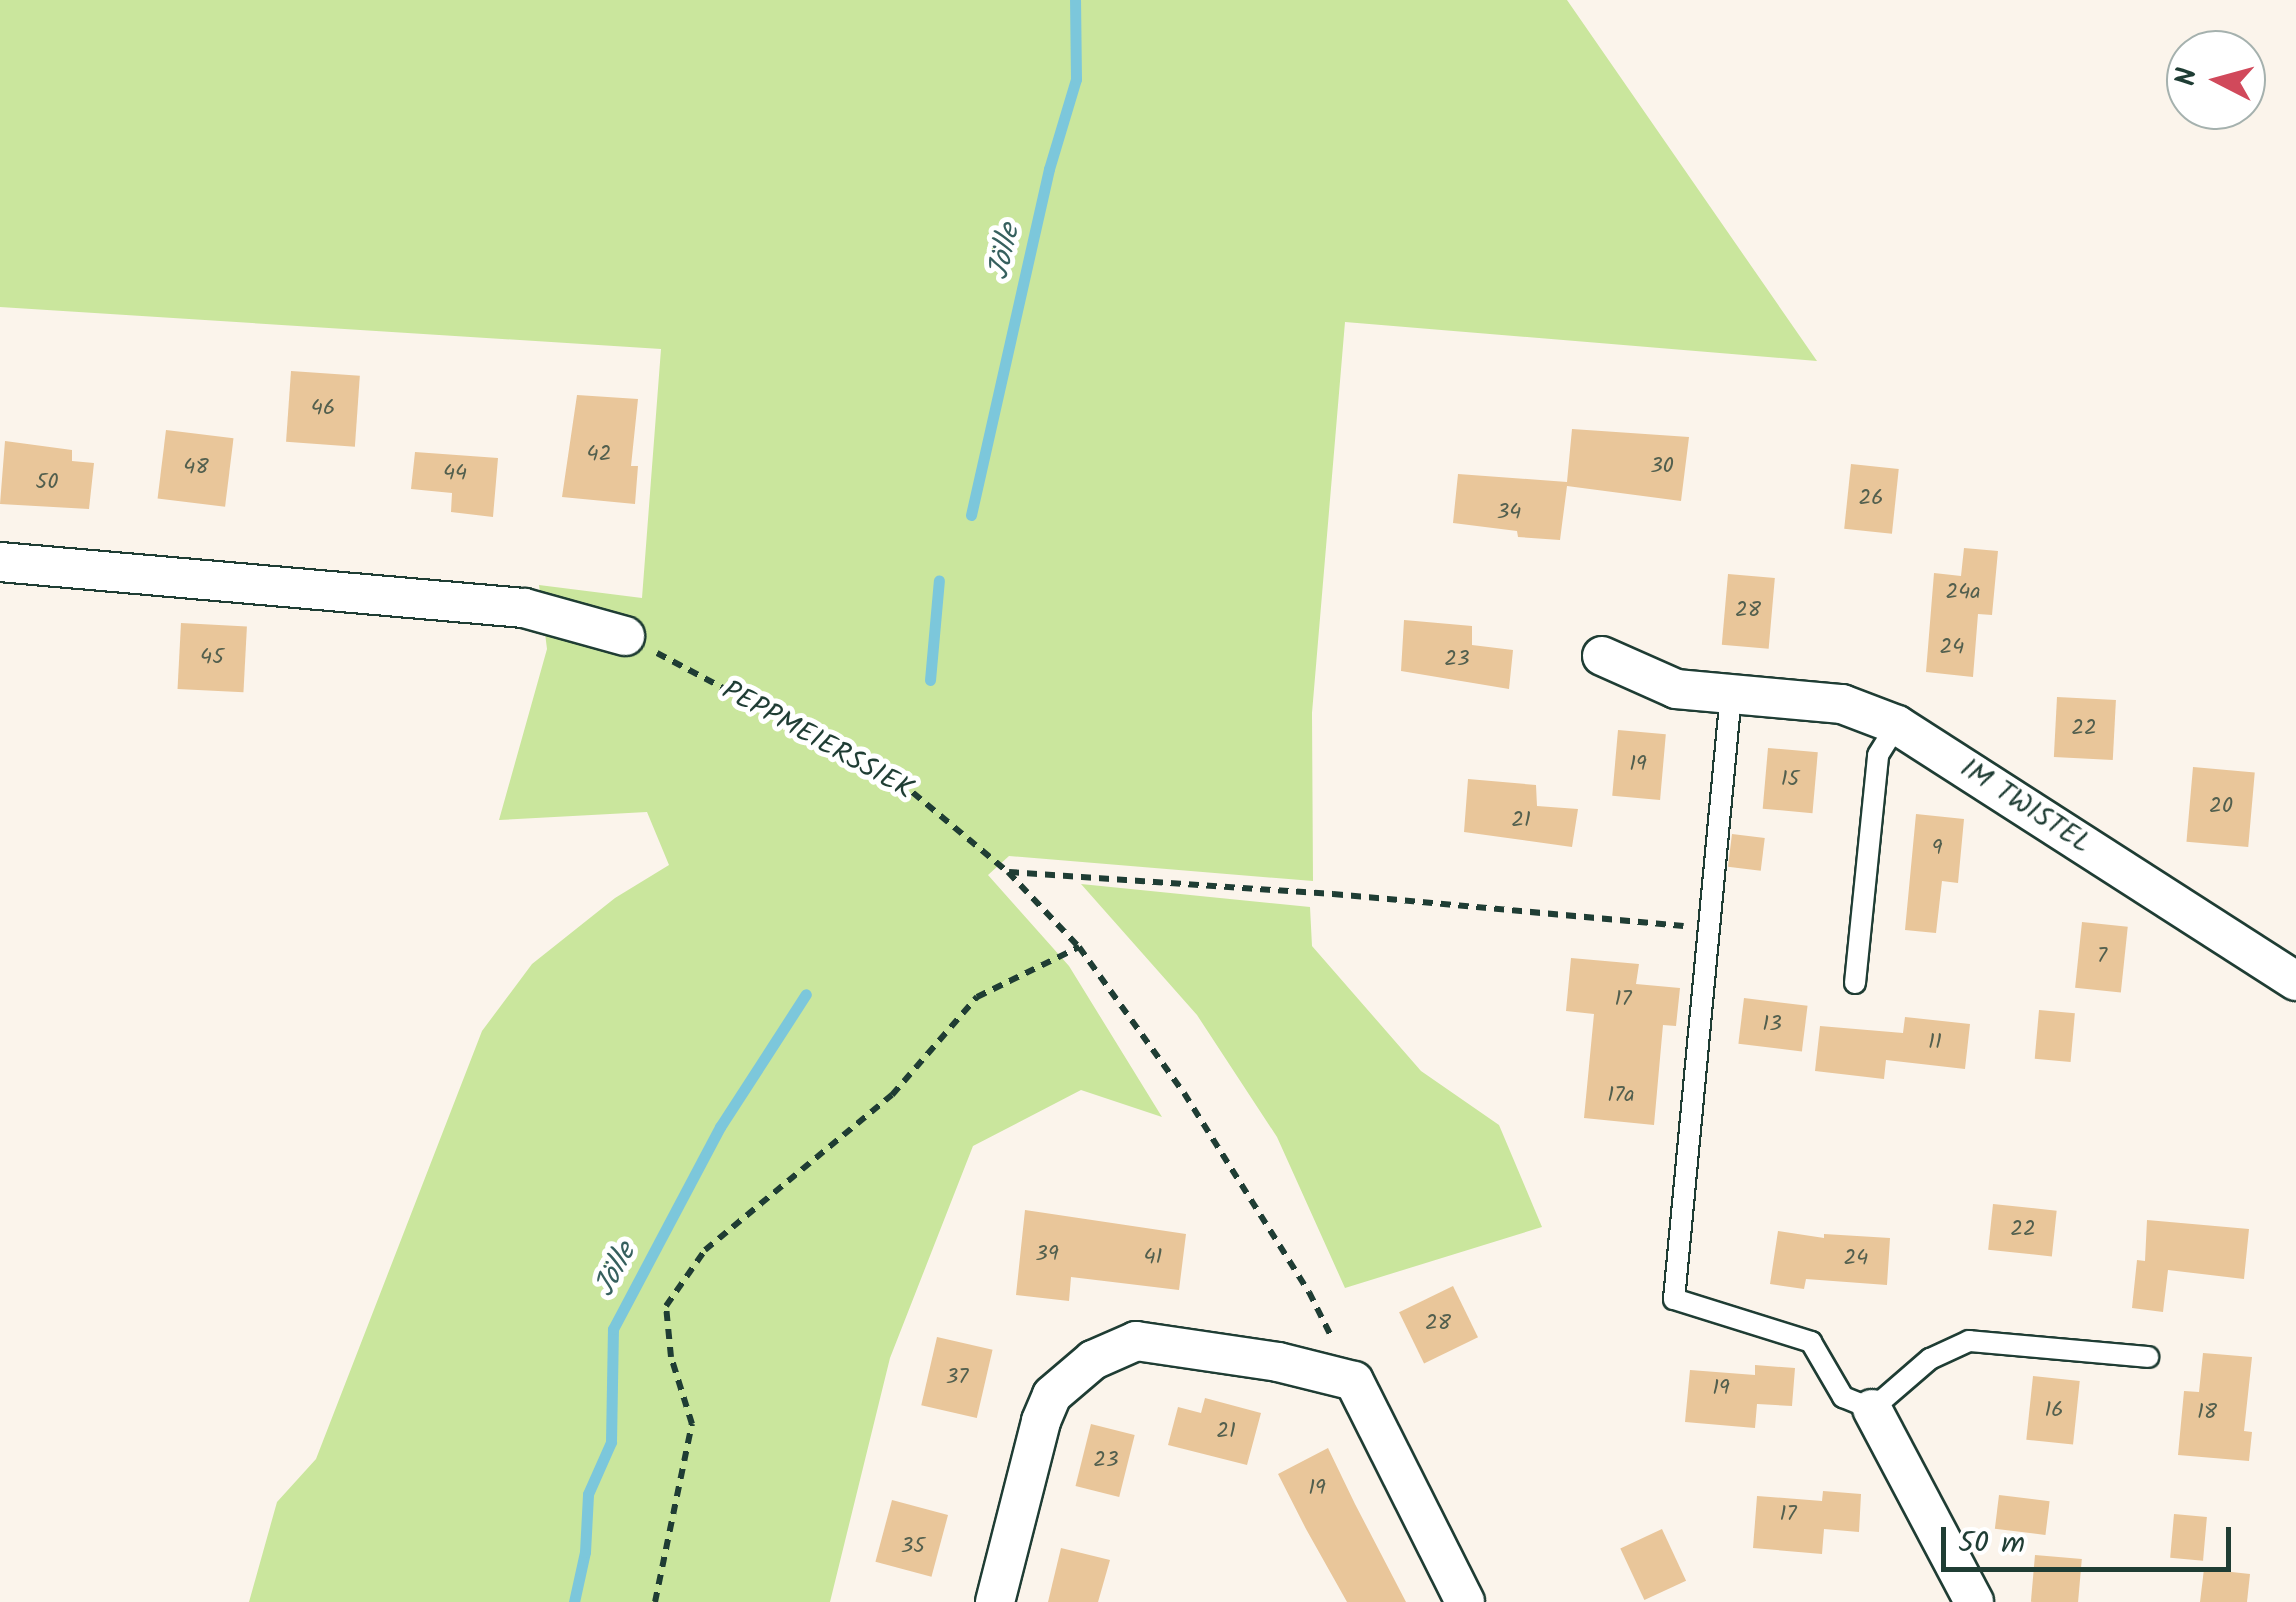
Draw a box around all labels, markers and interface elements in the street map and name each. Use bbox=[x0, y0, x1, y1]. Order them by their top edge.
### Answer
north arrow bbox=[2166, 30, 2266, 130]
text: N bbox=[2164, 66, 2211, 88]
water label: Jölle bbox=[981, 221, 1029, 283]
house number: 46 bbox=[311, 396, 335, 422]
house number: 42 bbox=[587, 442, 611, 468]
house number: 30 bbox=[1650, 454, 1674, 480]
house number: 48 bbox=[183, 455, 209, 481]
house number: 44 bbox=[443, 461, 467, 487]
house number: 50 bbox=[36, 470, 58, 496]
house number: 26 bbox=[1858, 486, 1884, 512]
house number: 34 bbox=[1497, 500, 1521, 526]
house number: 24a bbox=[1945, 580, 1981, 606]
house number: 28 bbox=[1735, 598, 1761, 624]
house number: 24 bbox=[1940, 635, 1964, 661]
house number: 45 bbox=[200, 645, 224, 671]
house number: 23 bbox=[1444, 647, 1470, 673]
street label: PEPPMEIERSSIEK bbox=[716, 675, 918, 807]
house number: 22 bbox=[2071, 716, 2097, 742]
house number: 19 bbox=[1629, 752, 1647, 778]
street label: IM TWISTEL bbox=[1953, 752, 2097, 862]
house number: 15 bbox=[1781, 767, 1799, 793]
house number: 20 bbox=[2209, 794, 2233, 820]
house number: 21 bbox=[1511, 808, 1531, 834]
house number: 9 bbox=[1932, 836, 1942, 862]
house number: 7 bbox=[2097, 944, 2107, 970]
house number: 17 bbox=[1614, 987, 1632, 1013]
house number: 13 bbox=[1762, 1012, 1782, 1038]
house number: 11 bbox=[1928, 1030, 1942, 1056]
house number: 17a bbox=[1607, 1083, 1635, 1109]
house number: 22 bbox=[2010, 1217, 2036, 1243]
water label: Jölle bbox=[587, 1237, 645, 1303]
house number: 39 bbox=[1035, 1242, 1059, 1268]
house number: 41 bbox=[1143, 1245, 1163, 1271]
house number: 24 bbox=[1844, 1246, 1868, 1272]
house number: 28 bbox=[1425, 1311, 1451, 1337]
house number: 37 bbox=[946, 1365, 968, 1391]
house number: 19 bbox=[1712, 1376, 1730, 1402]
house number: 16 bbox=[2044, 1398, 2064, 1424]
house number: 18 bbox=[2197, 1400, 2217, 1426]
house number: 21 bbox=[1216, 1419, 1236, 1445]
house number: 23 bbox=[1093, 1448, 1119, 1474]
house number: 19 bbox=[1308, 1476, 1326, 1502]
house number: 17 bbox=[1779, 1502, 1797, 1528]
scale bar bbox=[1946, 1507, 2236, 1569]
text: 50 m bbox=[1958, 1520, 2025, 1568]
house number: 35 bbox=[901, 1534, 925, 1560]

